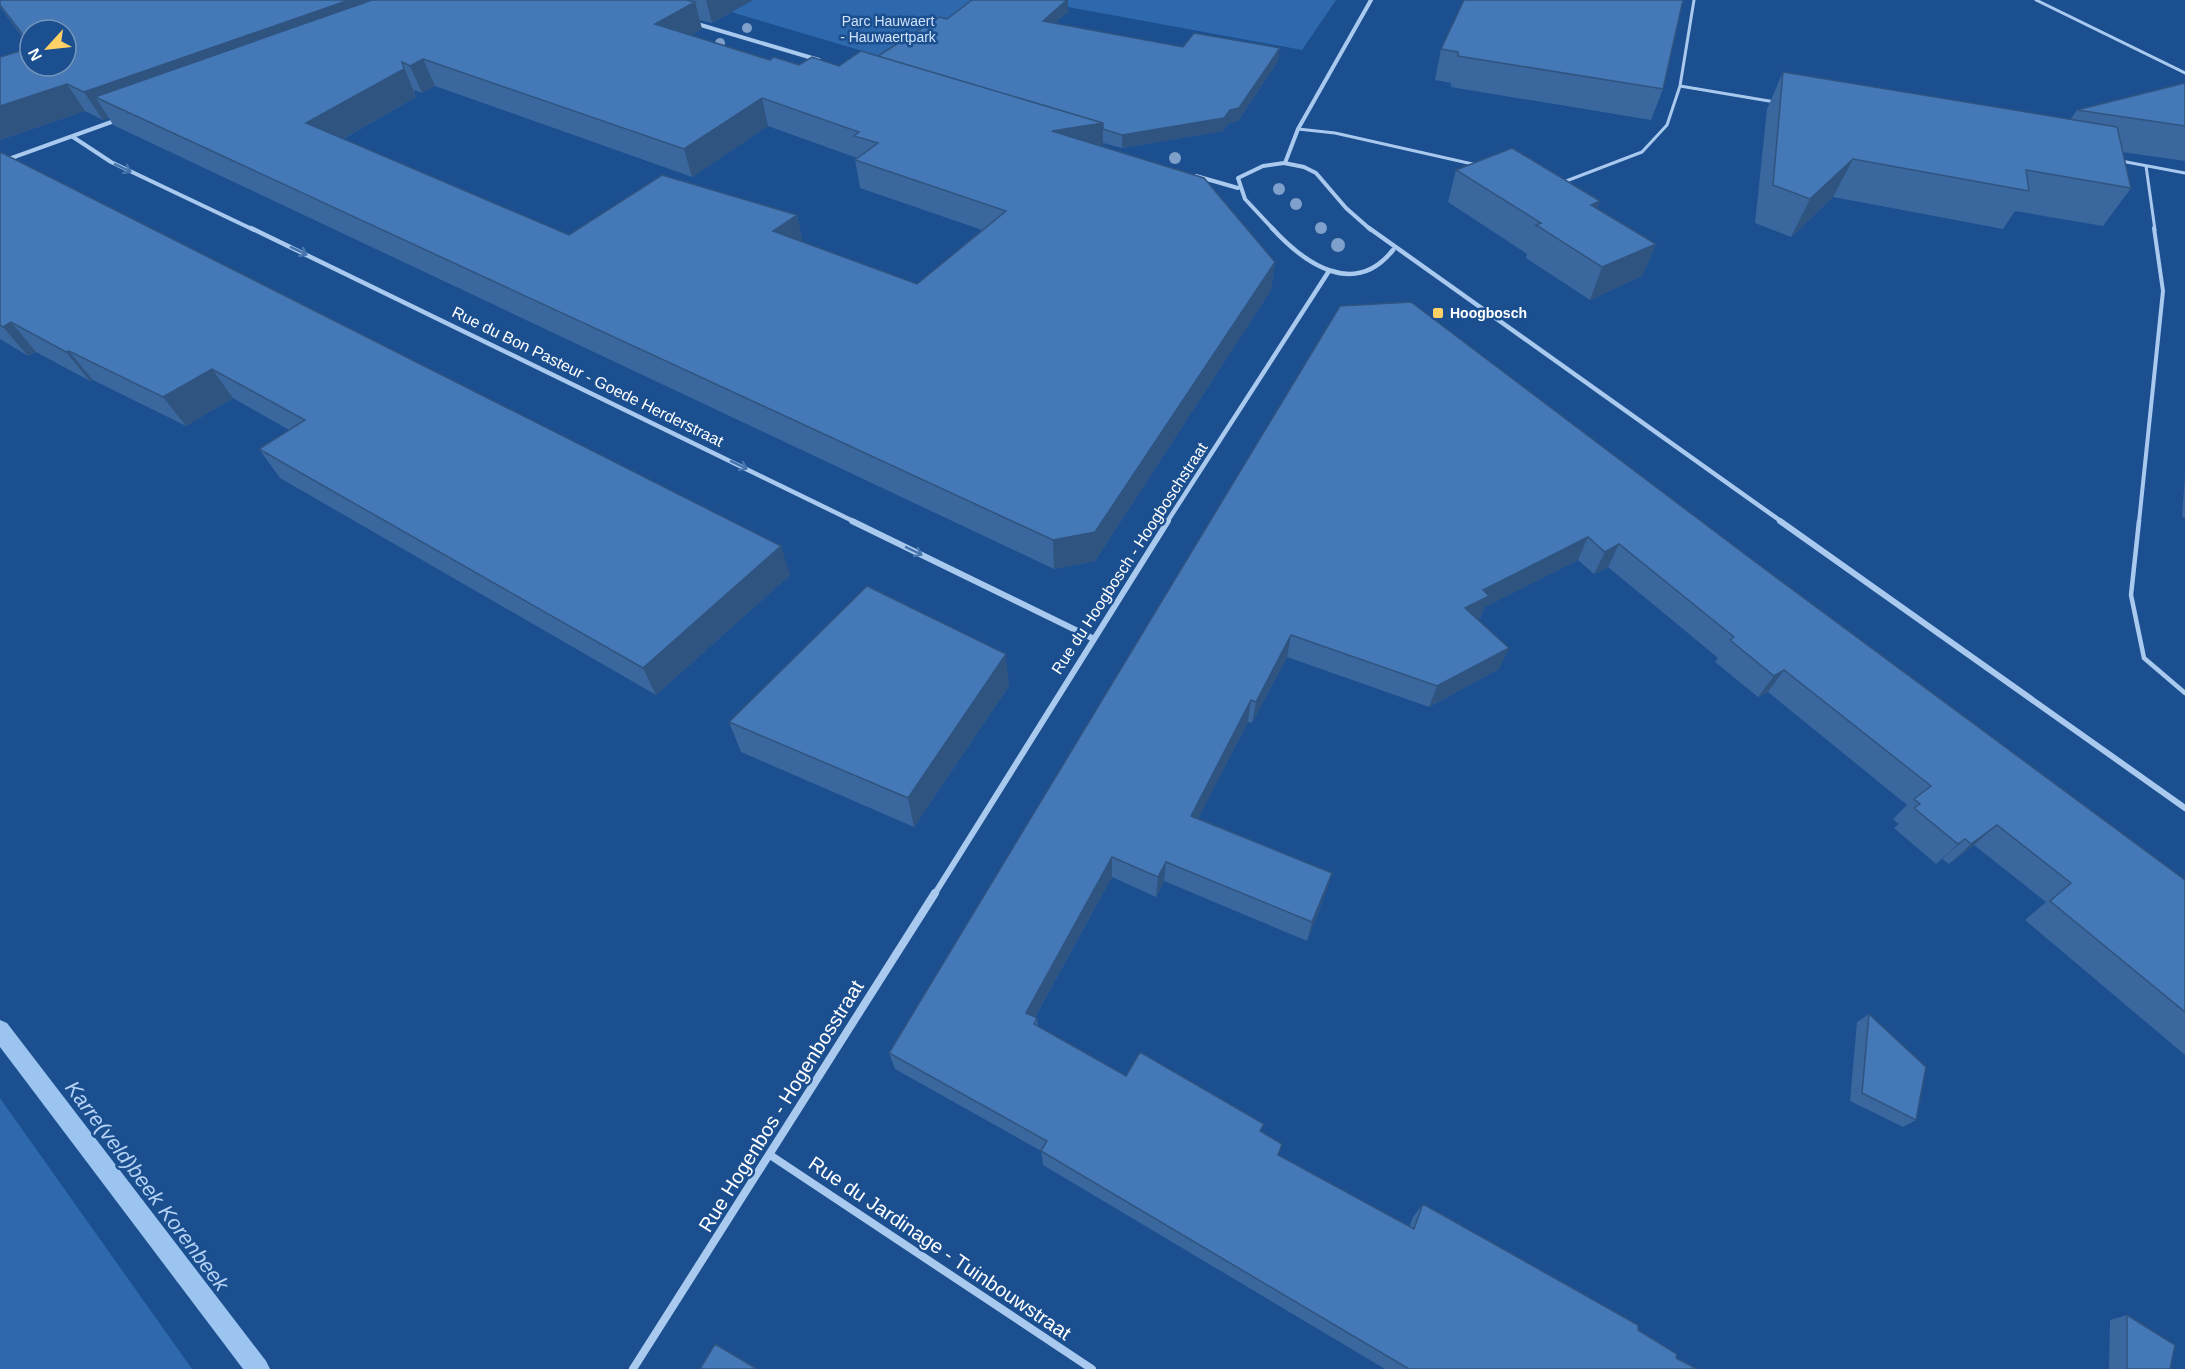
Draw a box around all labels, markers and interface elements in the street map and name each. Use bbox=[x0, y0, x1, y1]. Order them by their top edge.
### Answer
park label: Parc Hauwaert - Hauwaertpark bbox=[840, 13, 937, 45]
north arrow bbox=[18, 18, 78, 78]
text: N bbox=[25, 46, 45, 64]
one-way arrow bbox=[113, 162, 131, 174]
one-way arrow bbox=[290, 245, 308, 257]
street label: Rue du Bon Pasteur - Goede Herderstraat bbox=[449, 303, 727, 450]
place label: Hoogbosch bbox=[1450, 305, 1527, 321]
marker: Hoogbosch bbox=[1431, 306, 1445, 320]
street label: Rue du Hoogbosch - Hoogboschstraat bbox=[1048, 439, 1211, 677]
one-way arrow bbox=[730, 459, 748, 471]
one-way arrow bbox=[904, 545, 922, 557]
street label: Rue Hogenbos - Hogenbosstraat bbox=[694, 976, 868, 1236]
water label: Karre(veld)beek Korenbeek bbox=[61, 1076, 235, 1296]
street label: Rue du Jardinage - Tuinbouwstraat bbox=[805, 1152, 1076, 1344]

